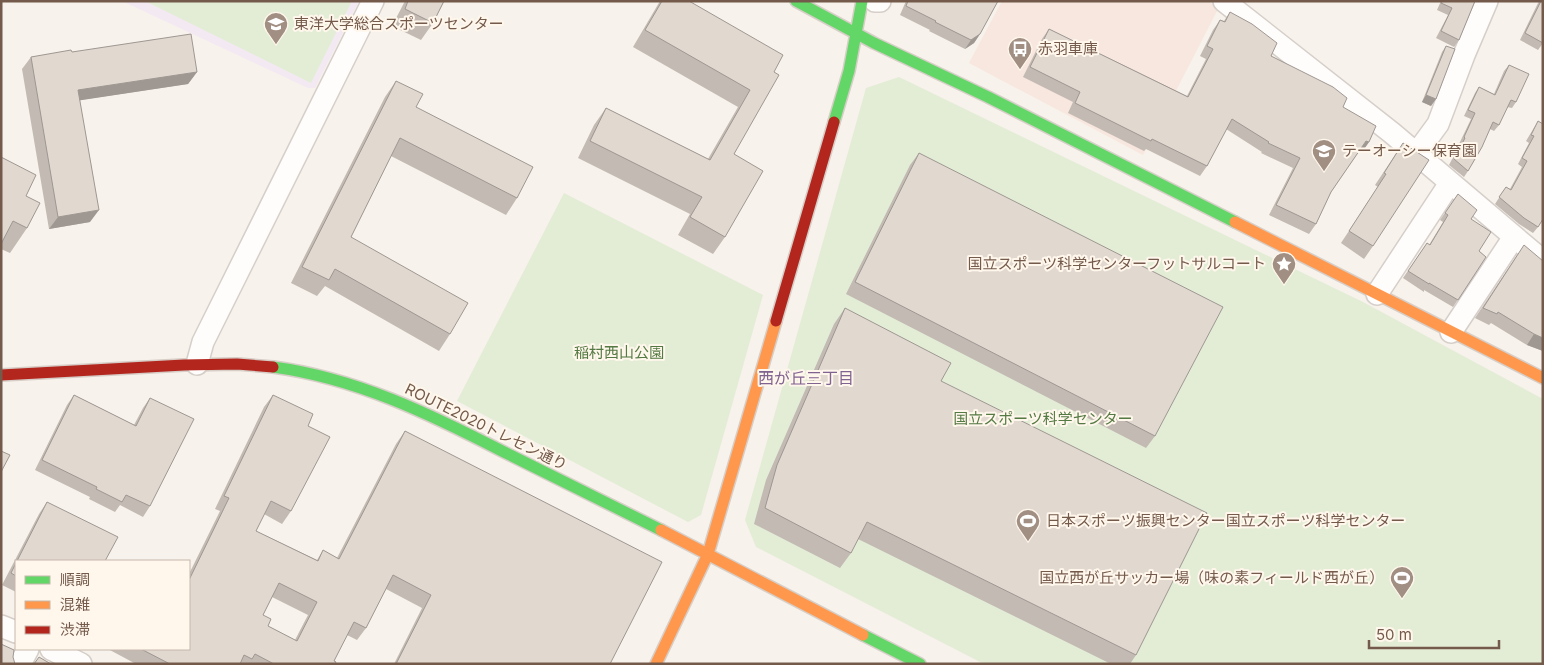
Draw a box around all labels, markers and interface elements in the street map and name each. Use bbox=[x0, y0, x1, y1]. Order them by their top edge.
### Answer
school or university icon: 東洋大学総合スポーツセンター bbox=[263, 11, 289, 45]
place label: 東洋大学総合スポーツセンター bbox=[294, 14, 504, 33]
bus stop icon: 赤羽車庫 bbox=[1007, 36, 1033, 70]
place label: 赤羽車庫 bbox=[1038, 39, 1098, 58]
school or university icon: テーオーシー保育園 bbox=[1311, 138, 1337, 172]
place label: テーオーシー保育園 bbox=[1342, 141, 1477, 160]
place icon: 国立スポーツ科学センターフットサルコート bbox=[1271, 251, 1297, 285]
place label: 国立スポーツ科学センターフットサルコート bbox=[967, 254, 1266, 273]
park label: 稲村西山公園 bbox=[574, 343, 664, 362]
district label: 西が丘三丁目 bbox=[758, 368, 854, 388]
street label: ROUTE2020トレセン通り bbox=[402, 379, 570, 474]
park label: 国立スポーツ科学センター bbox=[953, 409, 1133, 428]
sports icon: 日本スポーツ振興センター国立スポーツ科学センター bbox=[1015, 508, 1041, 542]
place label: 日本スポーツ振興センター国立スポーツ科学センター bbox=[1046, 511, 1405, 530]
legend bbox=[15, 560, 190, 650]
sports icon: 国立西が丘サッカー場（味の素フィールド西が丘） bbox=[1389, 565, 1415, 599]
place label: 国立西が丘サッカー場（味の素フィールド西が丘） bbox=[1039, 568, 1384, 587]
text: 順調 bbox=[60, 570, 90, 589]
text: 混雑 bbox=[60, 595, 90, 614]
scale bar bbox=[1369, 618, 1499, 650]
text: 渋滞 bbox=[60, 620, 90, 639]
text: 50 m bbox=[1376, 625, 1412, 644]

